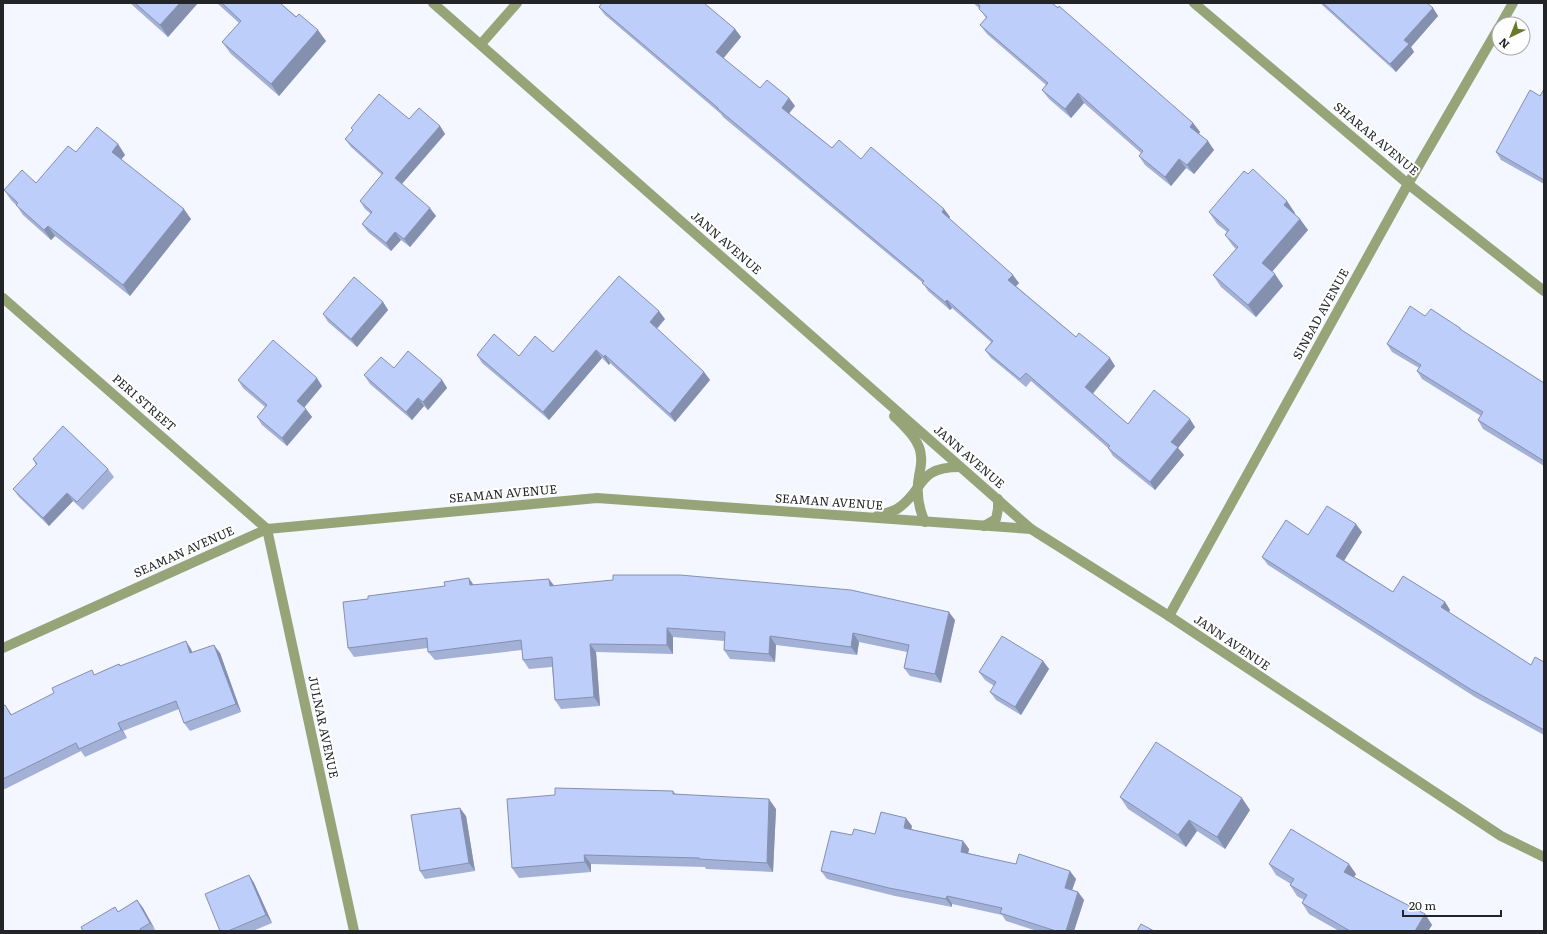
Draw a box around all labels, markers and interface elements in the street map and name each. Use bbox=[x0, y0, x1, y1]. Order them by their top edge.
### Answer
north arrow bbox=[1491, 16, 1531, 56]
text: N bbox=[1495, 35, 1512, 53]
street label: SHARAR AVENUE bbox=[1330, 97, 1423, 179]
street label: JANN AVENUE bbox=[687, 206, 766, 278]
street label: SINBAD AVENUE bbox=[1288, 264, 1353, 362]
street label: PERI STREET bbox=[109, 369, 181, 435]
street label: JANN AVENUE bbox=[930, 420, 1009, 492]
street label: SEAMAN AVENUE bbox=[448, 479, 558, 507]
street label: SEAMAN AVENUE bbox=[774, 488, 884, 514]
street label: SEAMAN AVENUE bbox=[130, 521, 237, 581]
street label: JANN AVENUE bbox=[1191, 610, 1275, 675]
street label: JULNAR AVENUE bbox=[304, 674, 344, 780]
scale bar bbox=[1403, 892, 1501, 918]
text: 20 m bbox=[1409, 896, 1436, 914]

